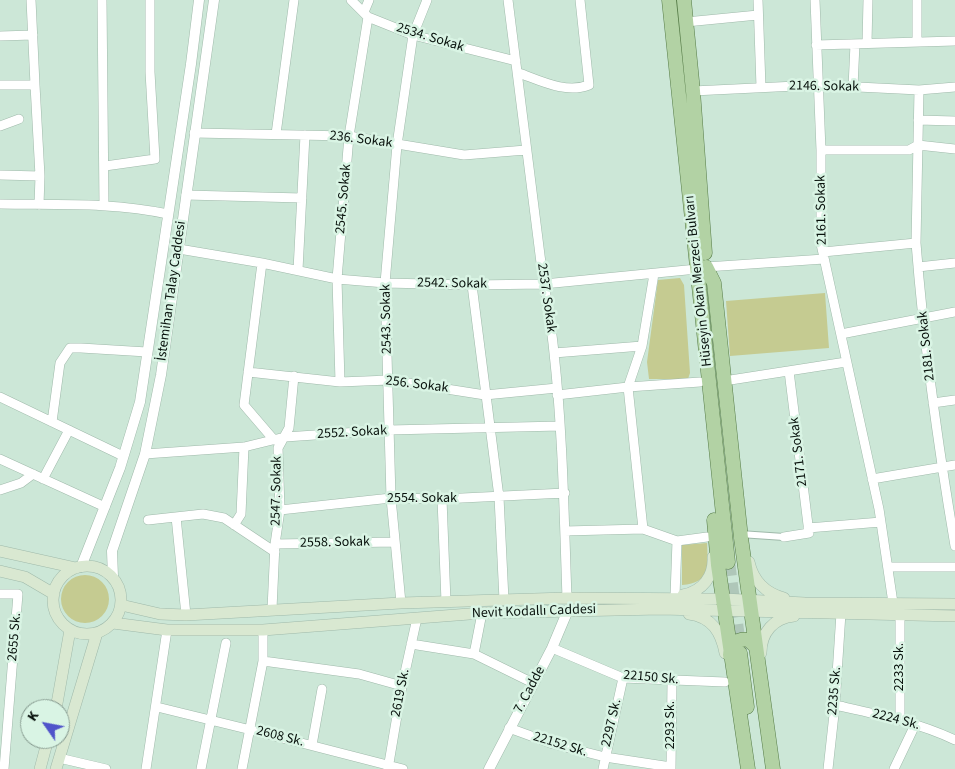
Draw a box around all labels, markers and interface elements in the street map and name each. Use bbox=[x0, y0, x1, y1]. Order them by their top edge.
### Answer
street label: 2534. Sokak bbox=[394, 20, 466, 56]
street label: 2146. Sokak bbox=[789, 78, 859, 96]
street label: 236. Sokak bbox=[329, 128, 393, 152]
street label: 2545. Sokak bbox=[333, 163, 355, 235]
street label: 2161. Sokak bbox=[813, 175, 831, 245]
street label: Hüseyin Okan Merzeci Bulvarı bbox=[682, 195, 716, 367]
street label: İstemihan Talay Caddesi bbox=[154, 220, 190, 362]
street label: 2537. Sokak bbox=[533, 262, 559, 334]
street label: 2542. Sokak bbox=[417, 275, 487, 293]
street label: 2543. Sokak bbox=[378, 284, 396, 354]
street label: 2181. Sokak bbox=[915, 310, 939, 382]
street label: 256. Sokak bbox=[385, 373, 449, 397]
street label: 2171. Sokak bbox=[786, 416, 812, 488]
street label: 2552. Sokak bbox=[317, 423, 387, 443]
street label: 2547. Sokak bbox=[268, 456, 286, 526]
street label: 2554. Sokak bbox=[387, 491, 457, 507]
street label: 2558. Sokak bbox=[300, 534, 370, 552]
street label: Nevit Kodallı Caddesi bbox=[472, 601, 596, 623]
street label: 2655 Sk. bbox=[5, 612, 25, 662]
street label: 2233 Sk. bbox=[892, 643, 908, 691]
street label: 7. Cadde bbox=[511, 664, 549, 716]
street label: 2235 Sk. bbox=[825, 666, 845, 716]
street label: 2619 Sk. bbox=[388, 667, 414, 719]
street label: 22150 Sk. bbox=[623, 667, 679, 689]
street label: 2297 Sk. bbox=[598, 697, 626, 749]
north arrow bbox=[20, 699, 70, 749]
street label: 2293 Sk. bbox=[663, 701, 679, 749]
street label: 2224 Sk. bbox=[870, 706, 922, 734]
text: K bbox=[23, 707, 44, 725]
street label: 2608 Sk. bbox=[254, 723, 306, 751]
street label: 22152 Sk. bbox=[531, 729, 589, 761]

